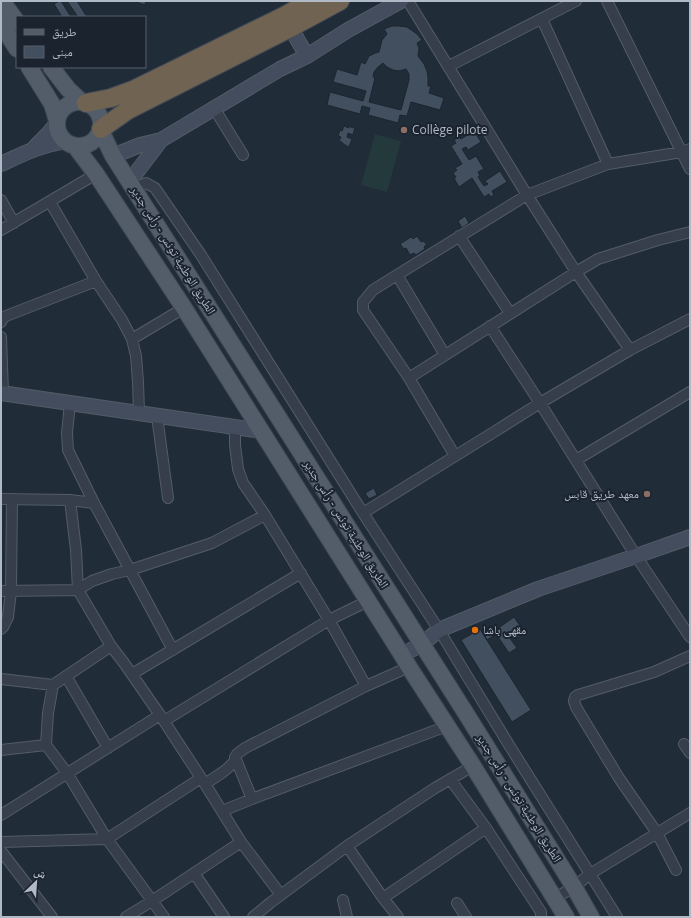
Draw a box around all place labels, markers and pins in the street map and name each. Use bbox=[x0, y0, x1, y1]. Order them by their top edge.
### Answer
place label: Collège pilote bbox=[412, 121, 488, 138]
marker: Collège pilote bbox=[399, 125, 409, 135]
place label: معهد طريق قابس bbox=[564, 485, 639, 502]
marker: معهد طريق قابس bbox=[642, 489, 652, 499]
place label: مقهى باشا bbox=[483, 621, 526, 638]
marker: مقهى باشا bbox=[470, 625, 480, 635]

